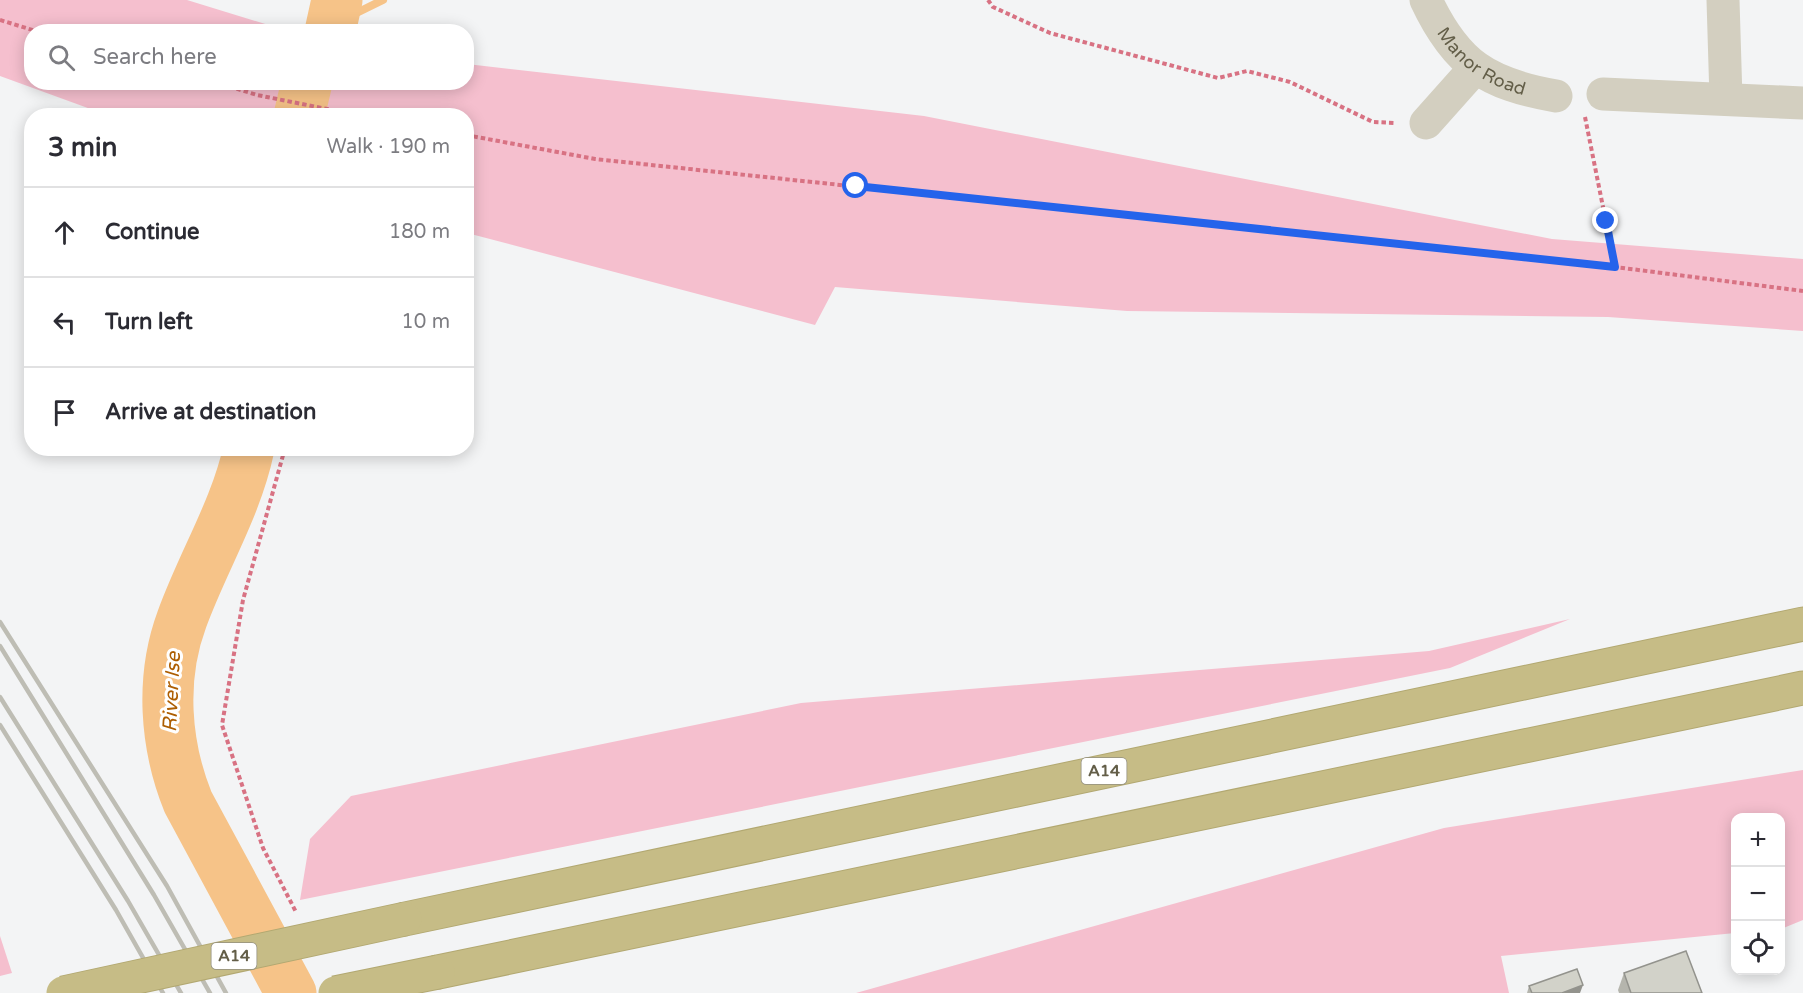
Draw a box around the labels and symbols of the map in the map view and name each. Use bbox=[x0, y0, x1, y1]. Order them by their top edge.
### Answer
street label: Manor Road bbox=[1432, 23, 1528, 100]
route start bbox=[842, 172, 868, 198]
route end bbox=[1592, 207, 1618, 233]
water label: River Ise bbox=[158, 650, 186, 733]
road number: A14 bbox=[1082, 758, 1126, 784]
road number: A14 bbox=[212, 943, 256, 969]

